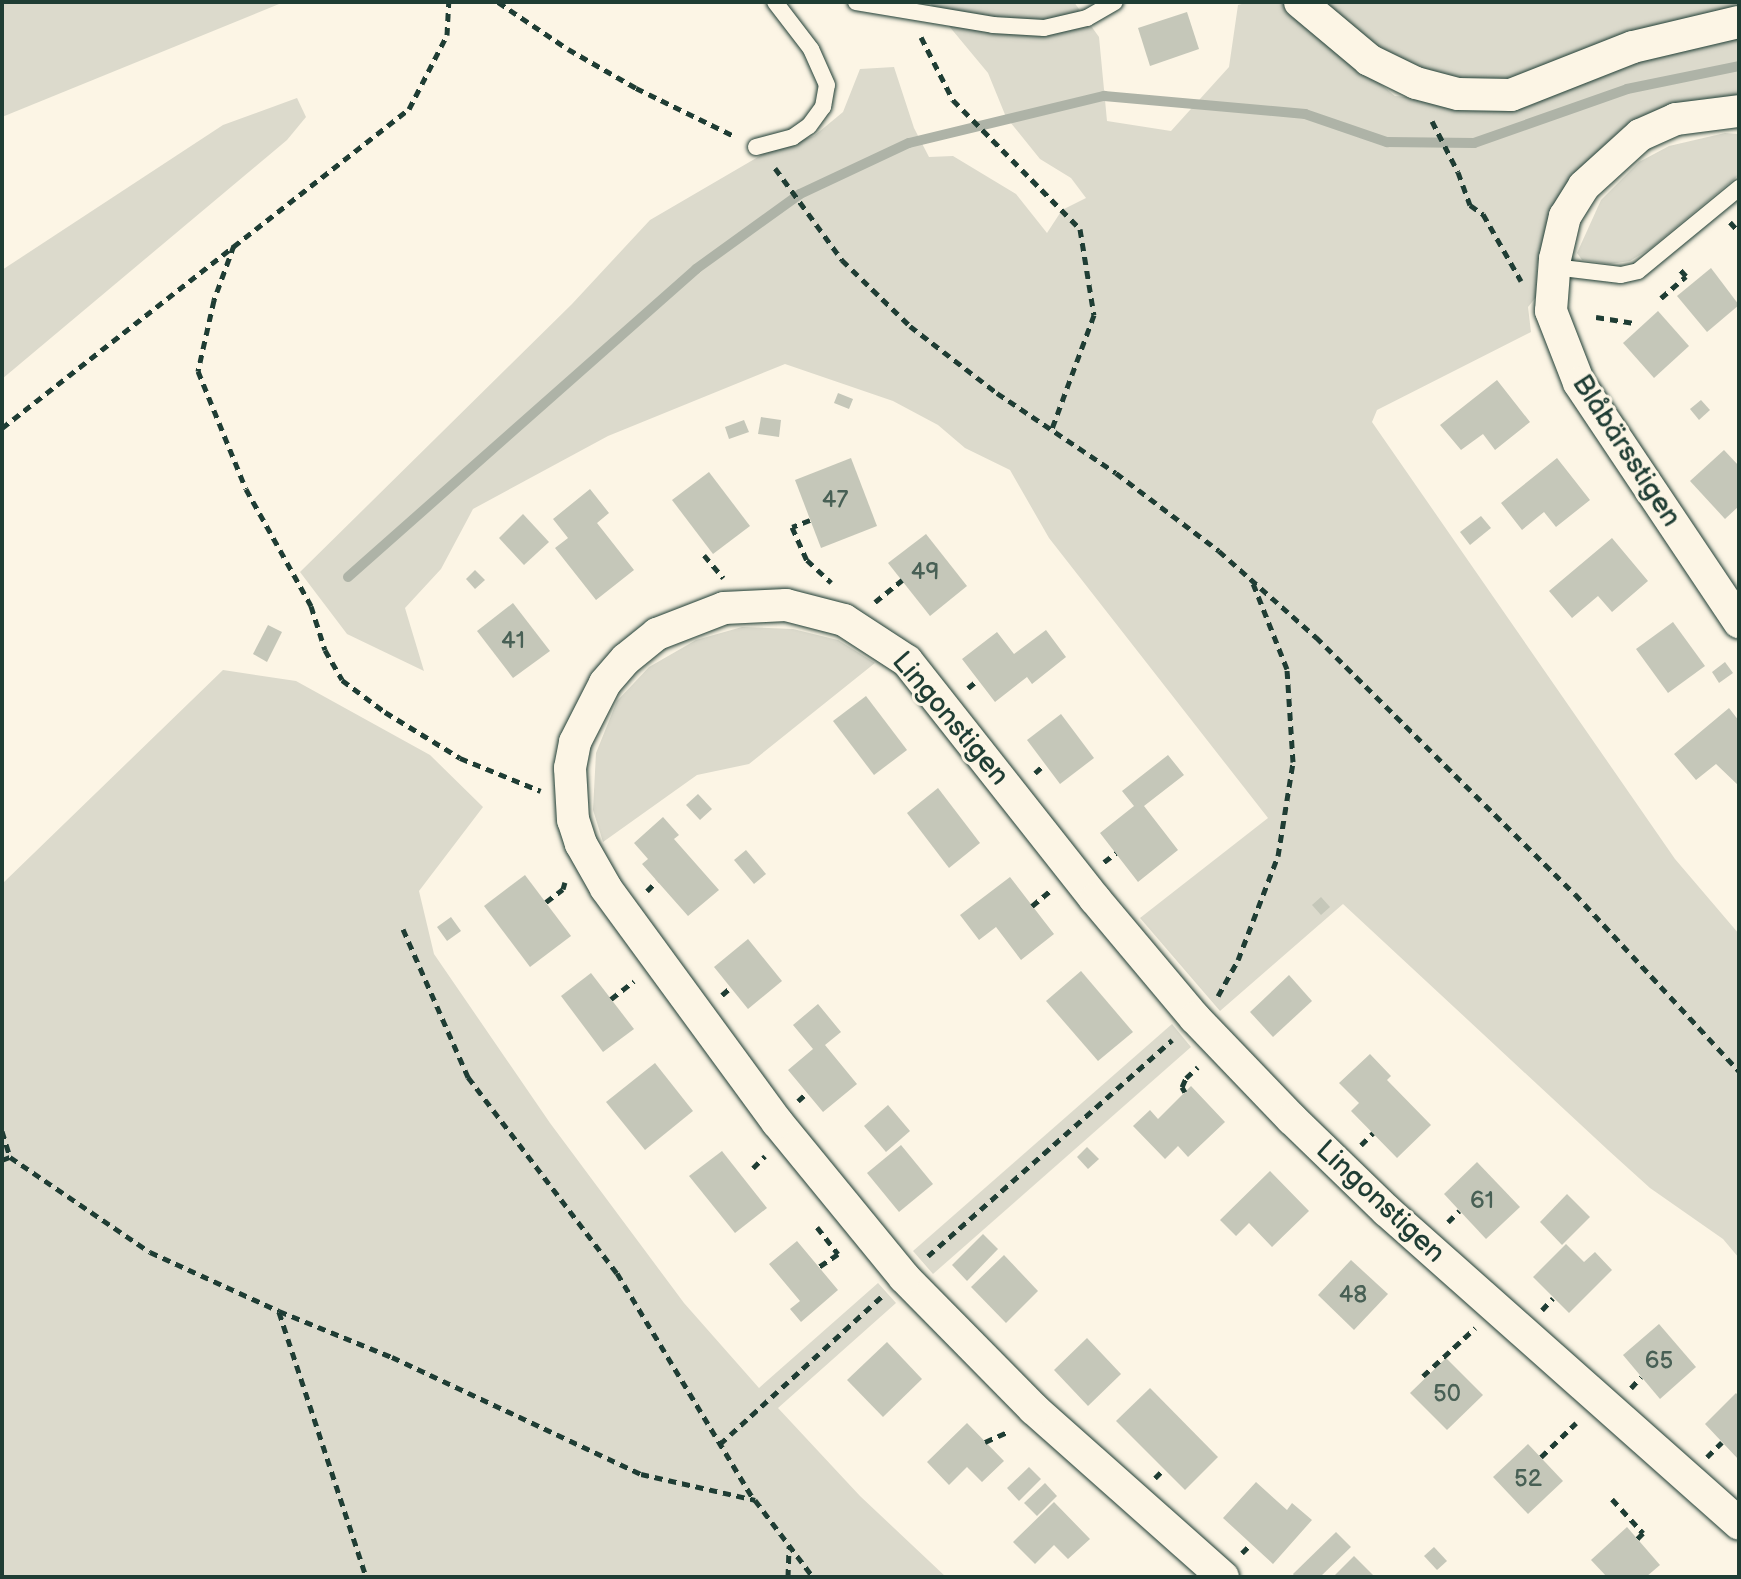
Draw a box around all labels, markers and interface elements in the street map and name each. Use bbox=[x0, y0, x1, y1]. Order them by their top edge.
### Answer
street label: Blåbärsstigen bbox=[1564, 369, 1688, 533]
house number: 47 bbox=[822, 486, 848, 514]
house number: 49 bbox=[911, 558, 939, 586]
house number: 41 bbox=[501, 627, 525, 655]
street label: Lingonstigen bbox=[884, 645, 1016, 793]
street label: Lingonstigen bbox=[1309, 1134, 1451, 1270]
house number: 61 bbox=[1470, 1187, 1494, 1215]
house number: 48 bbox=[1339, 1281, 1367, 1309]
house number: 65 bbox=[1645, 1347, 1673, 1375]
house number: 50 bbox=[1433, 1380, 1461, 1408]
house number: 52 bbox=[1514, 1465, 1542, 1493]

